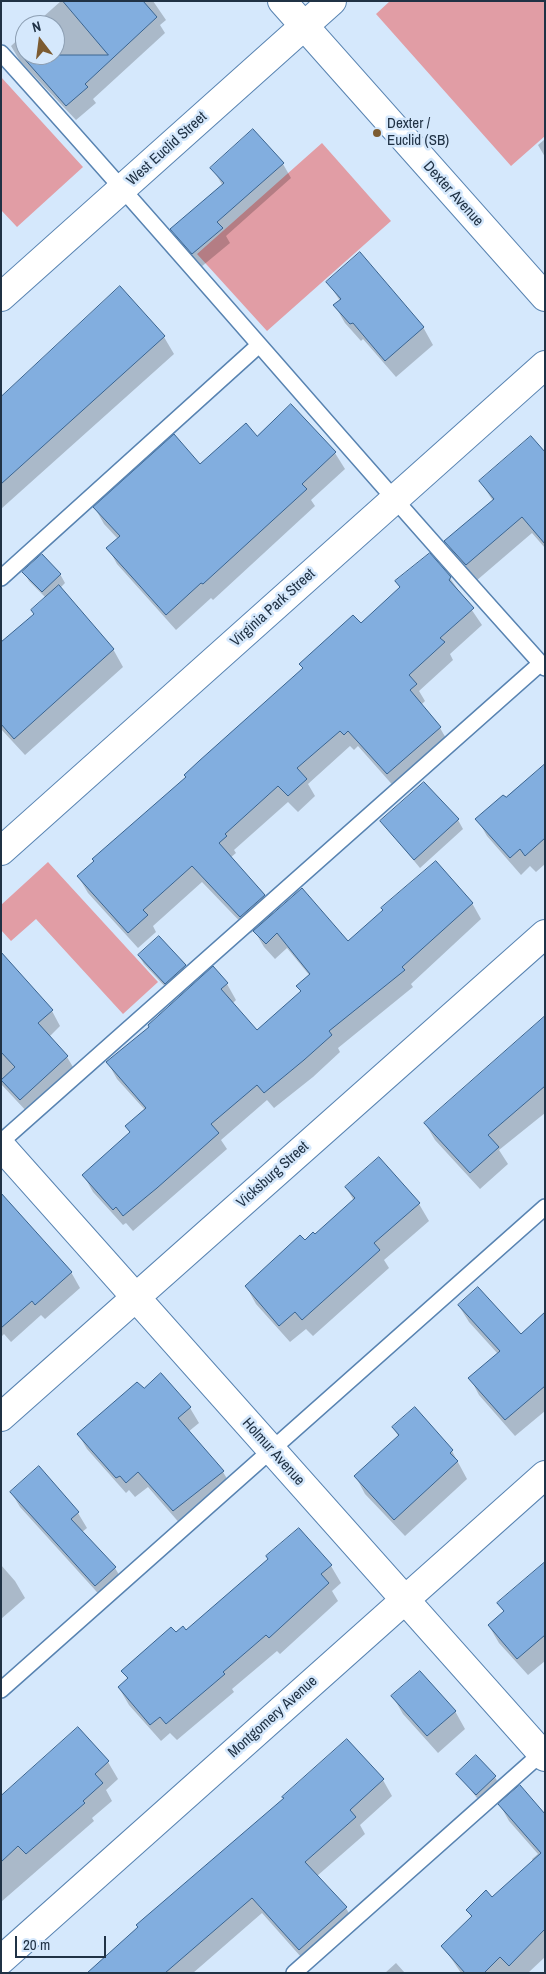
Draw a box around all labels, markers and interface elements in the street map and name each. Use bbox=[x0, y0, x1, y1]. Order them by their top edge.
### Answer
north arrow bbox=[15, 15, 65, 65]
text: N bbox=[30, 17, 43, 36]
street label: West Euclid Street bbox=[123, 108, 211, 190]
place label: Dexter / Euclid (SB) bbox=[387, 115, 449, 150]
marker: Dexter / Euclid (SB) bbox=[371, 127, 383, 139]
street label: Dexter Avenue bbox=[419, 158, 487, 230]
street label: Virginia Park Street bbox=[227, 565, 319, 651]
street label: Vicksburg Street bbox=[233, 1138, 313, 1212]
street label: Holmur Avenue bbox=[238, 1415, 308, 1489]
street label: Montgomery Avenue bbox=[225, 1672, 321, 1762]
scale bar bbox=[18, 1926, 109, 1958]
text: 20 m bbox=[23, 1934, 50, 1955]

